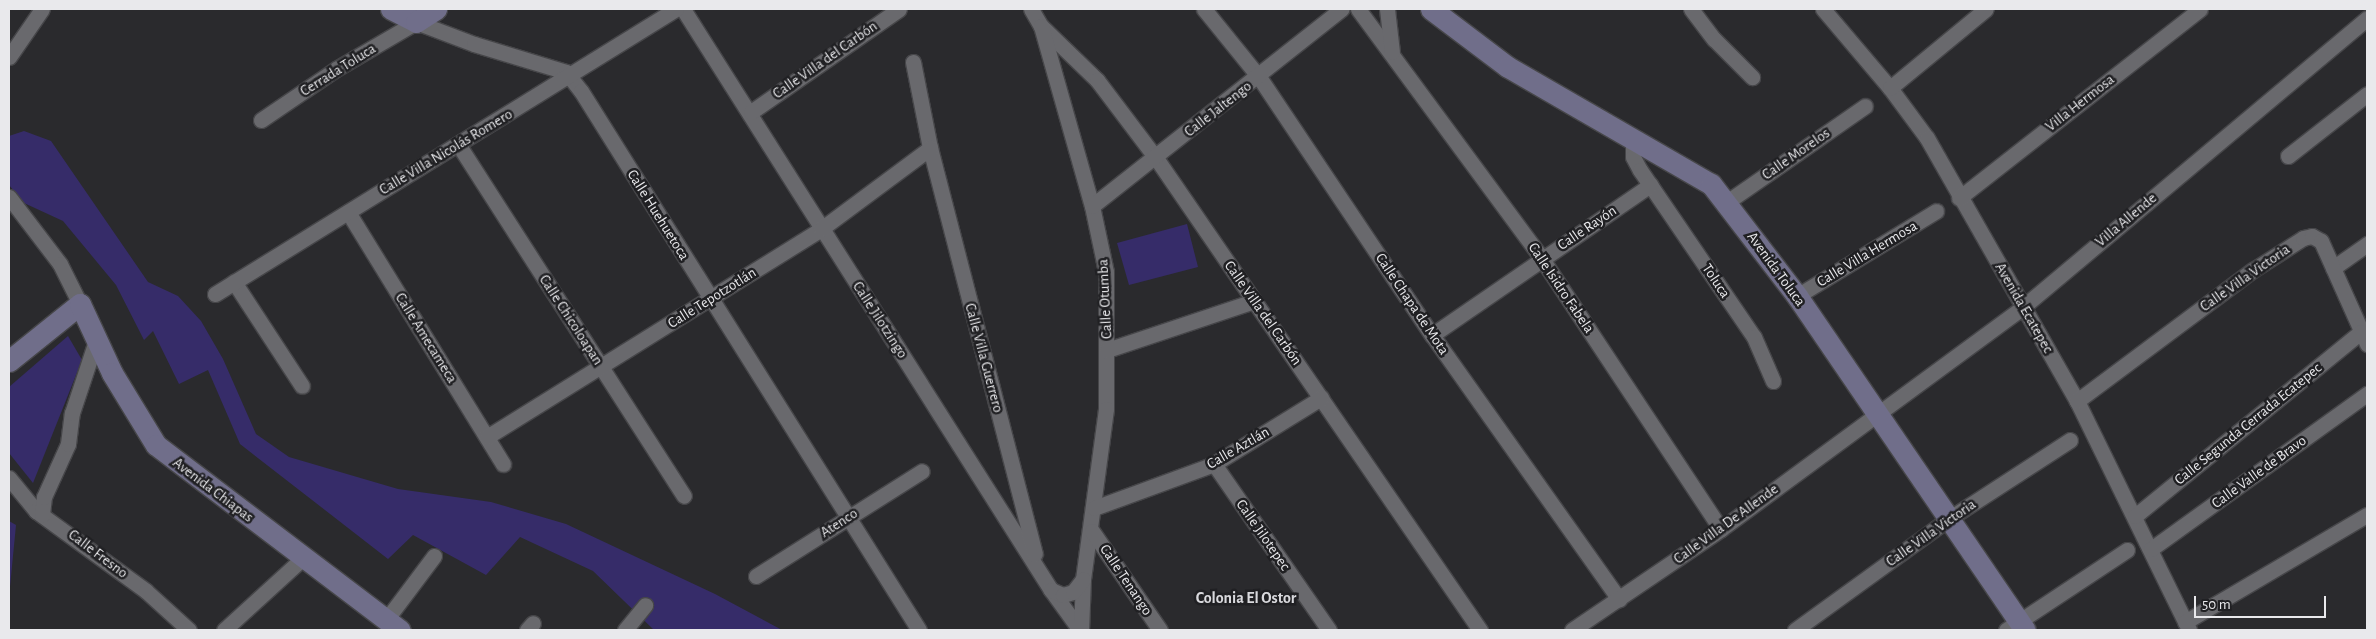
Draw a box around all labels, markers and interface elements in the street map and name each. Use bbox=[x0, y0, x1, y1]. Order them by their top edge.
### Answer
street label: Calle Villa del Carbón bbox=[769, 17, 881, 103]
street label: Cerrada Toluca bbox=[297, 40, 379, 100]
street label: Villa Hermosa bbox=[2042, 71, 2118, 135]
street label: Calle Jaltengo bbox=[1181, 77, 1255, 141]
street label: Calle Villa Nicolás Romero bbox=[376, 105, 516, 199]
street label: Calle Morelos bbox=[1759, 124, 1833, 184]
street label: Calle Huehuetoca bbox=[623, 167, 693, 263]
street label: Villa Allende bbox=[2092, 189, 2160, 251]
street label: Calle Rayón bbox=[1554, 202, 1620, 254]
street label: Calle Villa Hermosa bbox=[1814, 217, 1920, 291]
street label: Avenida Toluca bbox=[1743, 228, 1809, 310]
street label: Calle Isidro Fabela bbox=[1524, 239, 1598, 337]
street label: Calle Villa Victoria bbox=[2197, 240, 2293, 316]
street label: Calle Chapa de Mota bbox=[1371, 250, 1453, 358]
street label: Calle Villa del Carbón bbox=[1220, 257, 1306, 369]
street label: Calle Otumba bbox=[1094, 259, 1116, 339]
street label: Toluca bbox=[1698, 260, 1734, 302]
street label: Avenida Ecatepec bbox=[1991, 260, 2057, 356]
street label: Calle Tepotzotlán bbox=[664, 264, 760, 332]
street label: Calle Chicoloapan bbox=[535, 271, 607, 369]
street label: Calle Jilotzingo bbox=[849, 278, 911, 362]
street label: Calle Amecameca bbox=[391, 290, 461, 386]
street label: Calle Villa Guerrero bbox=[961, 301, 1007, 415]
street label: Calle Segunda Cerrada Ecatepec bbox=[2171, 359, 2325, 489]
street label: Calle Aztlán bbox=[1203, 423, 1273, 473]
street label: Calle Valle de Bravo bbox=[2208, 432, 2310, 512]
street label: Avenida Chiapas bbox=[169, 454, 257, 526]
street label: Calle Villa De Allende bbox=[1670, 480, 1782, 568]
street label: Calle Villa Victoria bbox=[1883, 495, 1979, 571]
street label: Calle Jilotepec bbox=[1232, 496, 1294, 574]
street label: Atenco bbox=[817, 504, 861, 542]
street label: Calle Fresno bbox=[65, 526, 131, 582]
street label: Calle Tenango bbox=[1096, 541, 1156, 619]
scale bar bbox=[2196, 586, 2328, 618]
district label: Colonia El Ostor bbox=[1196, 588, 1296, 608]
text: 50 m bbox=[2202, 597, 2231, 612]

